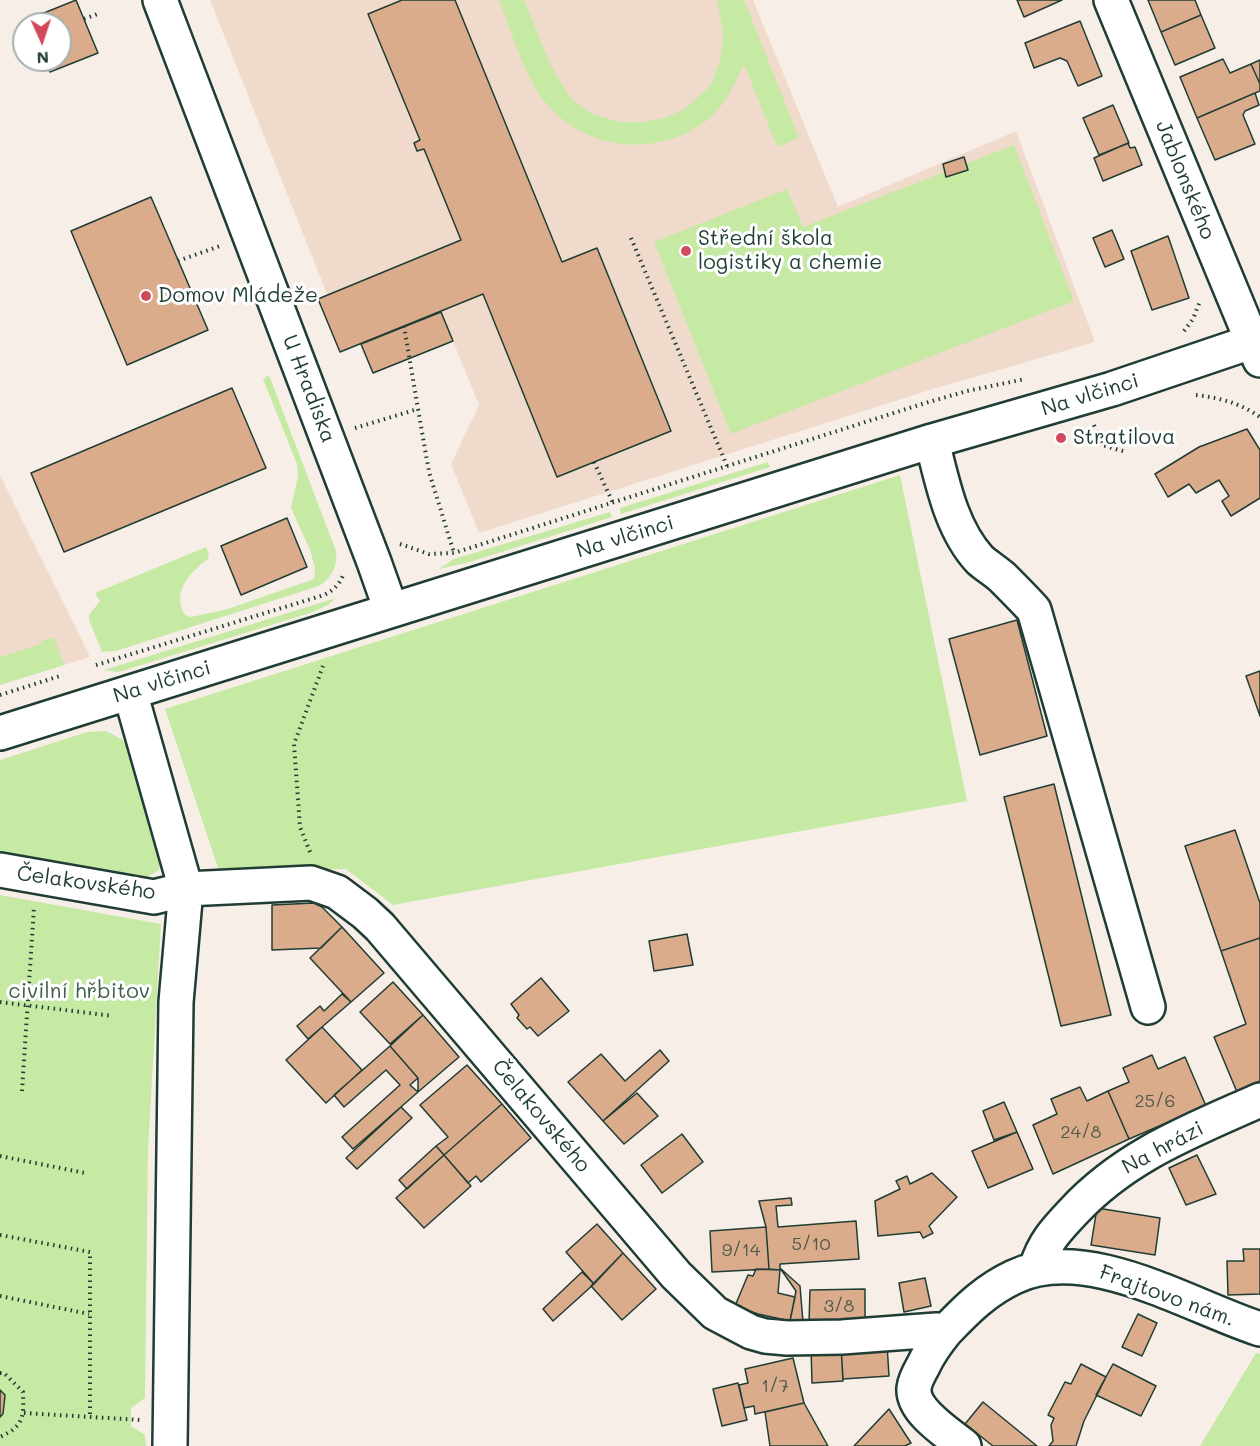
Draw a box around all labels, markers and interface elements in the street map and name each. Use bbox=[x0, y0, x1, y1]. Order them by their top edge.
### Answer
north arrow bbox=[12, 12, 72, 72]
text: N bbox=[36, 48, 49, 69]
street label: Jablonského bbox=[1150, 117, 1220, 243]
place label: Střední škola logistiky a chemie bbox=[698, 226, 882, 276]
marker: Střední škola logistiky a chemie bbox=[679, 244, 693, 258]
place label: Domov Mládeže bbox=[158, 283, 318, 309]
marker: Domov Mládeže bbox=[139, 289, 153, 303]
street label: U Hradiska bbox=[277, 332, 341, 446]
street label: Na vlčinci bbox=[1038, 368, 1142, 422]
place label: Stratilova bbox=[1073, 425, 1175, 451]
marker: Stratilova bbox=[1054, 431, 1068, 445]
street label: Na vlčinci bbox=[573, 510, 677, 564]
street label: Na vlčinci bbox=[110, 655, 214, 709]
street label: Čelakovského bbox=[15, 861, 157, 905]
park label: civilní hřbitov bbox=[8, 979, 150, 1005]
street label: Čelakovského bbox=[486, 1054, 596, 1178]
house number: 25/6 bbox=[1135, 1090, 1175, 1112]
street label: Na hrázi bbox=[1118, 1116, 1208, 1180]
house number: 24/8 bbox=[1061, 1121, 1101, 1143]
house number: 5/10 bbox=[791, 1233, 831, 1255]
house number: 9/14 bbox=[722, 1239, 760, 1261]
street label: Frajtovo nám. bbox=[1096, 1260, 1238, 1332]
house number: 3/8 bbox=[824, 1295, 854, 1317]
house number: 1/7 bbox=[761, 1375, 789, 1397]

